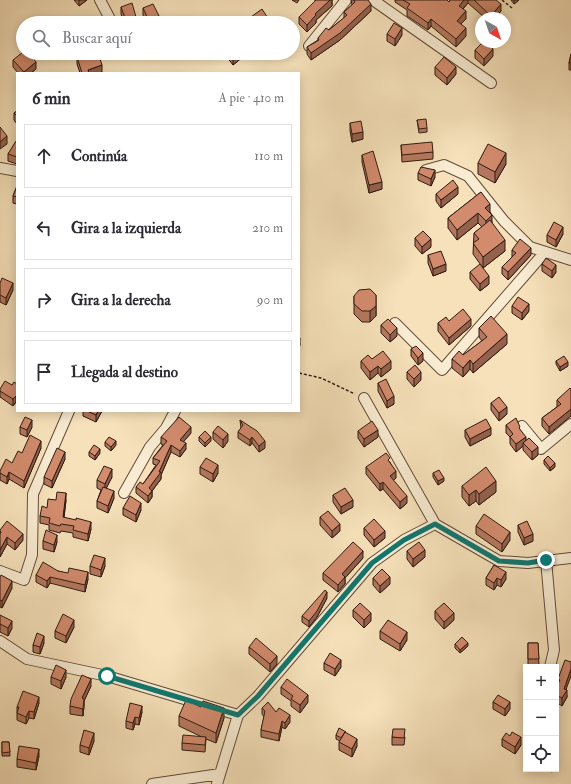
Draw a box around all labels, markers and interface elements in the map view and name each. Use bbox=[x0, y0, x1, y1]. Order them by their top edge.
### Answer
north arrow bbox=[475, 12, 511, 48]
search box bbox=[16, 16, 300, 60]
icon: search bbox=[30, 27, 52, 49]
text: Buscar aquí bbox=[62, 29, 131, 48]
text: 6 min bbox=[32, 88, 71, 109]
text: A pie · 410 m bbox=[219, 90, 284, 106]
icon: ahead bbox=[33, 145, 55, 167]
text: Continúa bbox=[71, 147, 127, 166]
text: 110 m bbox=[254, 148, 283, 164]
icon: left bbox=[33, 217, 55, 239]
text: Gira a la izquierda bbox=[71, 219, 181, 238]
text: 210 m bbox=[252, 220, 283, 236]
icon: right bbox=[33, 289, 55, 311]
text: Gira a la derecha bbox=[71, 291, 171, 310]
text: 90 m bbox=[257, 292, 283, 308]
icon: arrive bbox=[33, 361, 55, 383]
text: Llegada al destino bbox=[71, 363, 178, 382]
route end bbox=[537, 551, 555, 569]
map controls bbox=[523, 664, 559, 772]
button: + bbox=[523, 664, 559, 700]
route start bbox=[98, 667, 116, 685]
button: − bbox=[523, 700, 559, 736]
button: locate bbox=[523, 736, 559, 772]

